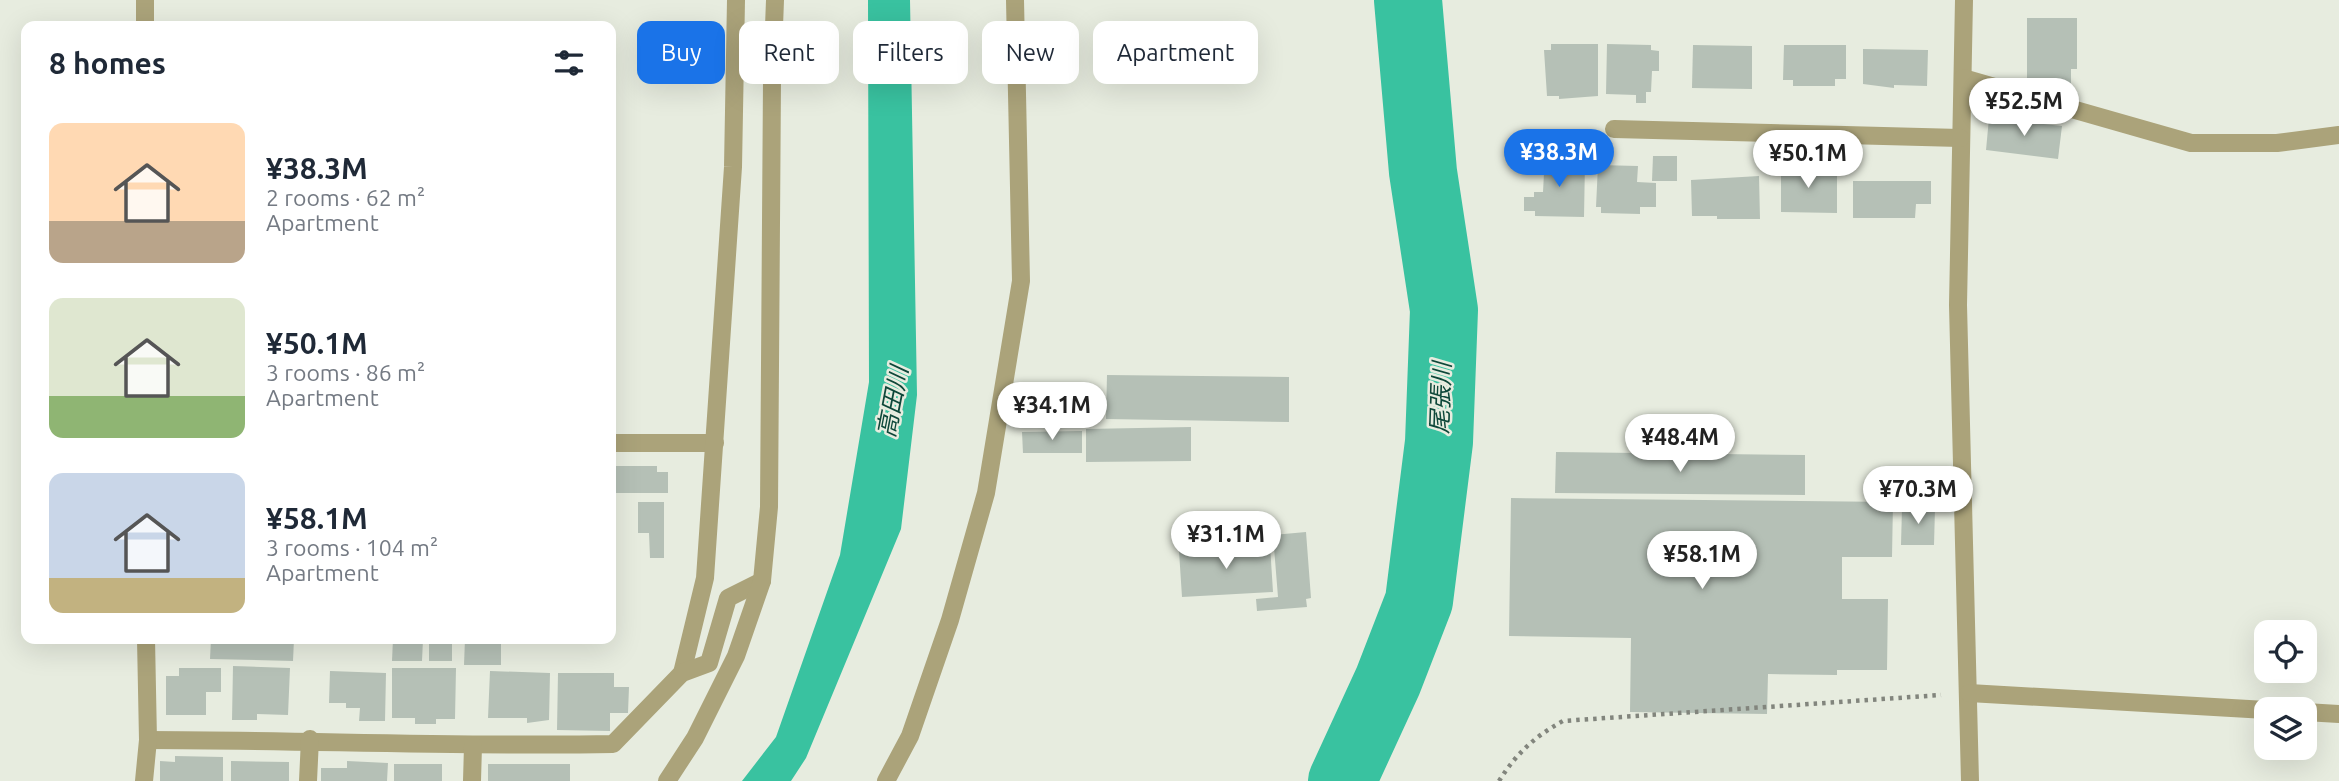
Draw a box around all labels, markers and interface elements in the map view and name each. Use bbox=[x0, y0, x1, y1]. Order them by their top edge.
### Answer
chip: Buy bbox=[637, 21, 725, 84]
chip: Rent bbox=[739, 21, 839, 84]
chip: Filters bbox=[853, 21, 968, 84]
chip: New bbox=[982, 21, 1079, 84]
chip: Apartment bbox=[1093, 21, 1258, 84]
icon: filters bbox=[550, 44, 588, 82]
text: 8 homes bbox=[49, 46, 166, 80]
pin: ¥52.5M bbox=[1967, 78, 2081, 138]
text: ¥52.5M bbox=[1985, 88, 2063, 113]
pin: ¥38.3M bbox=[1502, 130, 1616, 189]
pin: ¥50.1M bbox=[1751, 130, 1865, 190]
text: ¥38.3M bbox=[1520, 139, 1598, 164]
text: ¥50.1M bbox=[1769, 140, 1847, 165]
icon: home bbox=[105, 151, 189, 235]
text: ¥38.3M bbox=[266, 151, 368, 185]
text: 2 rooms · 62 m² bbox=[266, 185, 425, 210]
text: Apartment bbox=[266, 210, 379, 235]
icon: home bbox=[105, 326, 189, 410]
text: ¥50.1M bbox=[266, 326, 368, 360]
water label: 尾張川 bbox=[1426, 359, 1455, 434]
text: 3 rooms · 86 m² bbox=[266, 360, 425, 385]
water label: 高田川 bbox=[872, 361, 913, 440]
pin: ¥34.1M bbox=[995, 382, 1109, 442]
text: Apartment bbox=[266, 385, 379, 410]
text: ¥34.1M bbox=[1013, 392, 1091, 417]
pin: ¥48.4M bbox=[1623, 414, 1737, 474]
text: ¥48.4M bbox=[1641, 424, 1719, 449]
pin: ¥70.3M bbox=[1861, 466, 1975, 526]
text: ¥70.3M bbox=[1879, 476, 1957, 501]
icon: home bbox=[105, 501, 189, 585]
text: ¥58.1M bbox=[266, 501, 368, 535]
pin: ¥31.1M bbox=[1169, 512, 1283, 571]
text: ¥31.1M bbox=[1187, 521, 1265, 546]
pin: ¥58.1M bbox=[1645, 532, 1759, 591]
text: 3 rooms · 104 m² bbox=[266, 535, 438, 560]
text: ¥58.1M bbox=[1663, 541, 1741, 566]
text: Apartment bbox=[266, 560, 379, 585]
map controls bbox=[2254, 620, 2317, 760]
button: locate bbox=[2254, 620, 2317, 683]
button: layers bbox=[2254, 697, 2317, 760]

